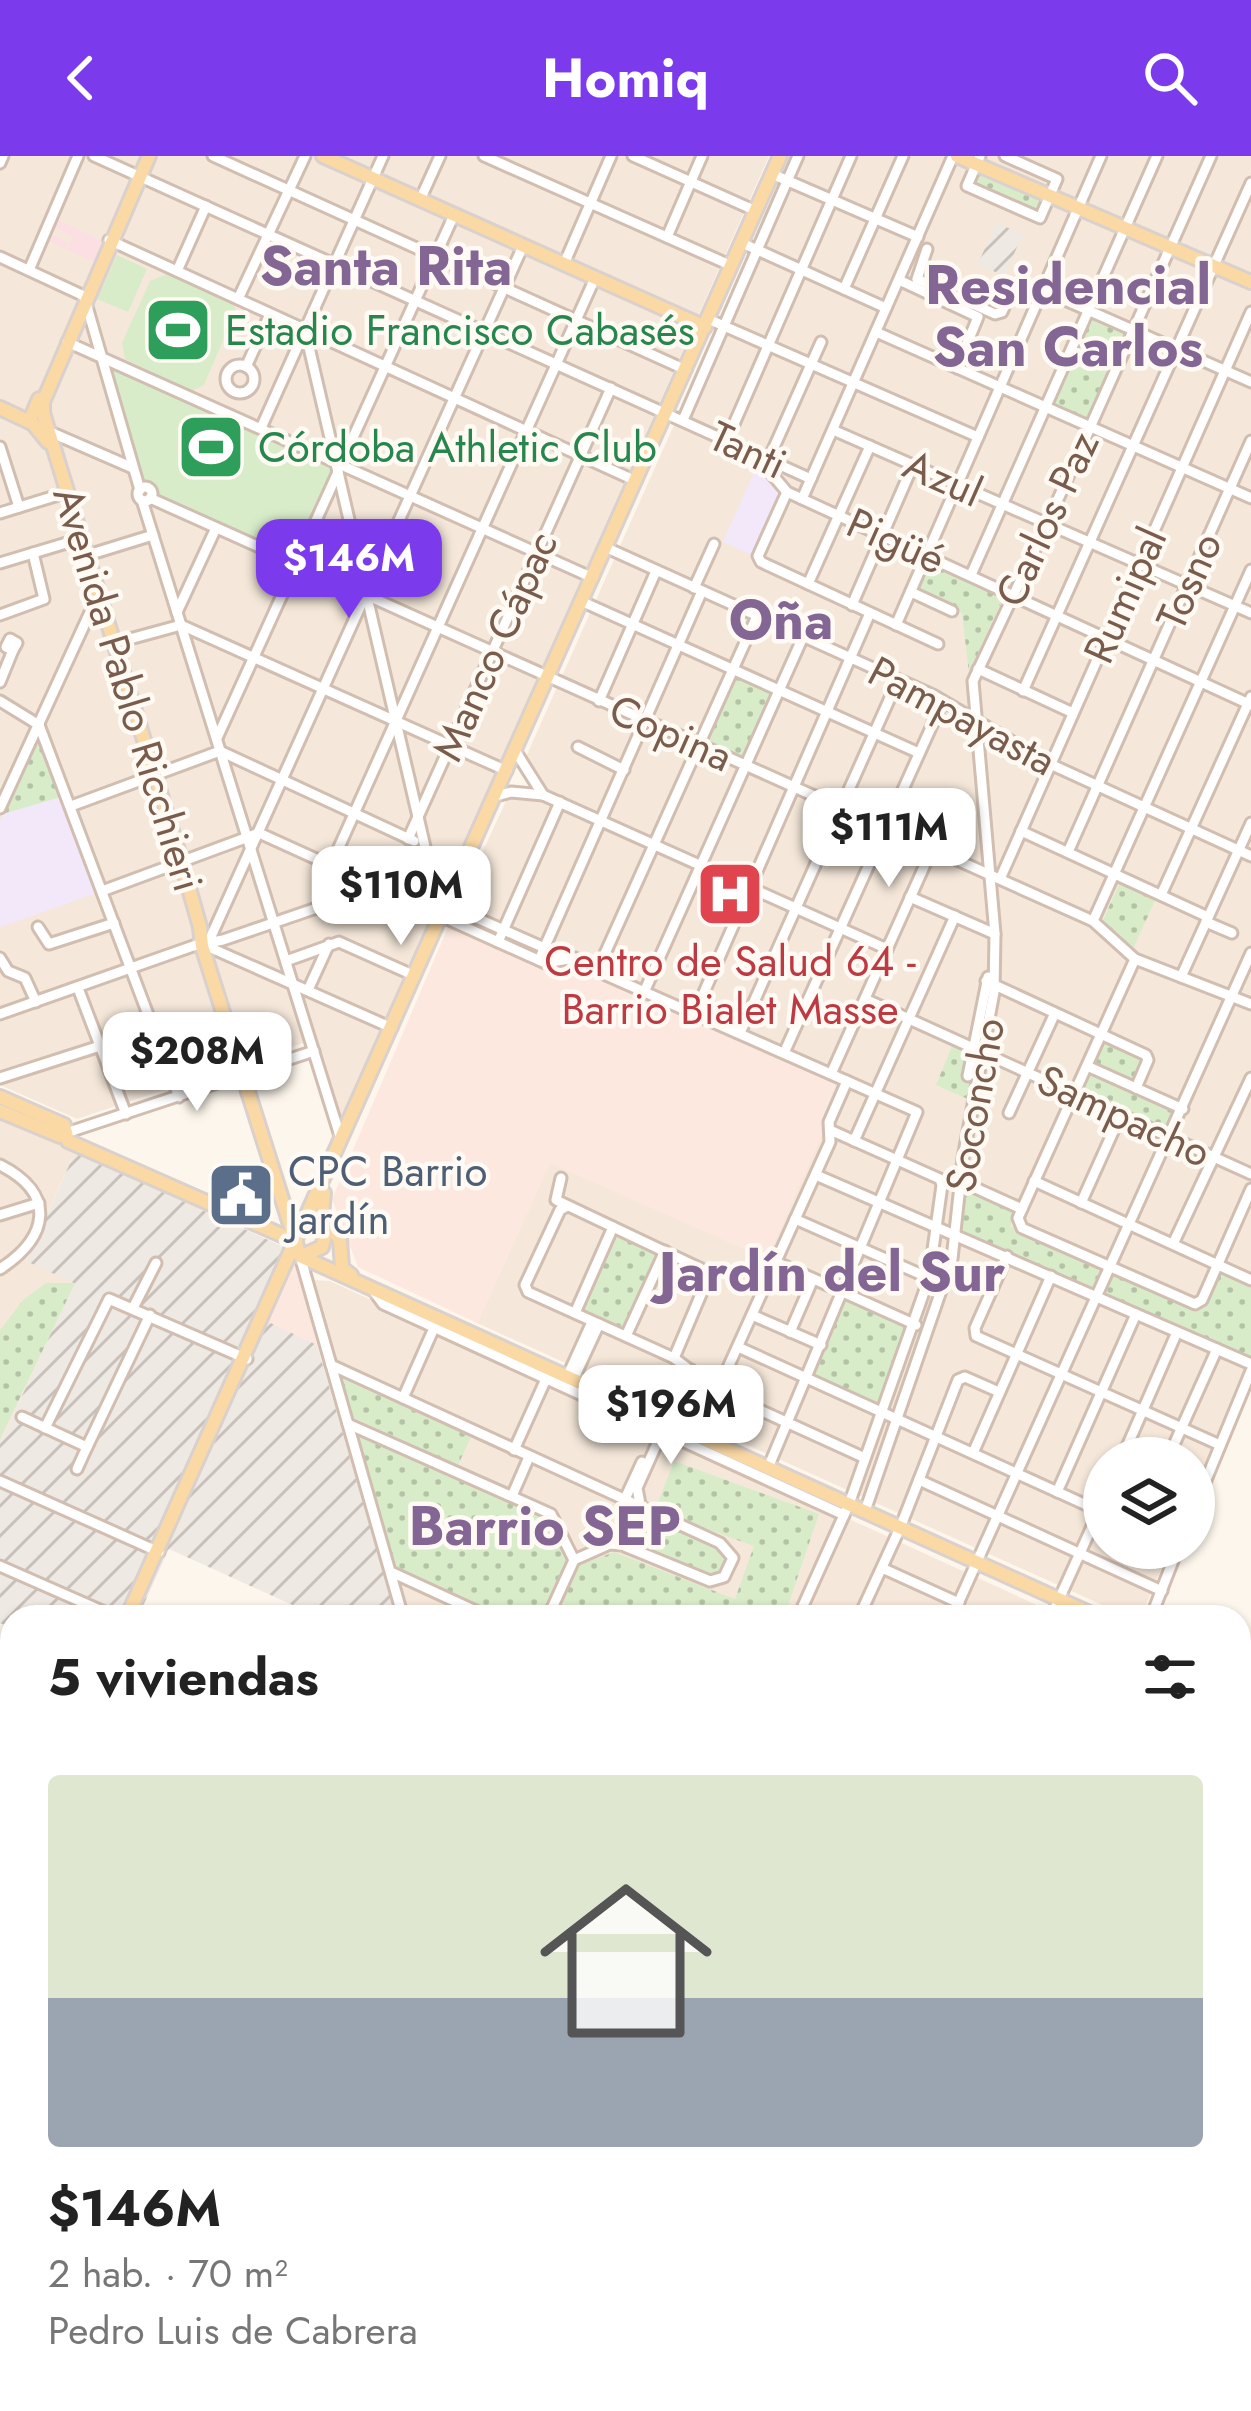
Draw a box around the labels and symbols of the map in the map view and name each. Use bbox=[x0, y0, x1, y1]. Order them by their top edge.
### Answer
district label: Santa Rita bbox=[260, 227, 512, 305]
district label: Residencial San Carlos bbox=[925, 246, 1211, 386]
sports icon: Estadio Francisco Cabasés bbox=[143, 295, 213, 365]
place label: Estadio Francisco Cabasés bbox=[225, 300, 695, 361]
street label: Tanti bbox=[699, 406, 797, 494]
sports icon: Córdoba Athletic Club bbox=[176, 412, 246, 482]
place label: Córdoba Athletic Club bbox=[258, 417, 657, 478]
street label: Carlos Paz bbox=[980, 421, 1114, 617]
street label: Azul bbox=[894, 434, 992, 522]
street label: Avenida Pablo Ricchieri bbox=[37, 479, 219, 899]
street label: Pigüé bbox=[837, 492, 955, 590]
street label: Rumipal bbox=[1068, 517, 1182, 673]
pin: $146M bbox=[265, 519, 433, 621]
street label: Manco Cápac bbox=[417, 522, 573, 770]
street label: Tosno bbox=[1141, 523, 1237, 639]
district label: Oña bbox=[729, 581, 833, 659]
street label: Pampayasta bbox=[857, 641, 1067, 791]
street label: Copina bbox=[600, 679, 742, 787]
pin: $111M bbox=[805, 788, 973, 890]
pin: $110M bbox=[317, 846, 485, 948]
hospital icon: Centro de Salud 64 - Barrio Bialet Masse bbox=[695, 859, 765, 929]
place label: Centro de Salud 64 - Barrio Bialet Masse bbox=[544, 931, 916, 1040]
pin: $208M bbox=[113, 1012, 281, 1114]
street label: Soconcho bbox=[930, 1013, 1020, 1197]
street label: Sampacho bbox=[1027, 1049, 1221, 1183]
place label: CPC Barrio Jardín bbox=[283, 1141, 487, 1250]
public building icon: CPC Barrio Jardín bbox=[206, 1160, 276, 1230]
district label: Jardín del Sur bbox=[650, 1233, 1005, 1311]
pin: $196M bbox=[587, 1365, 755, 1467]
district label: Barrio SEP bbox=[409, 1487, 681, 1565]

